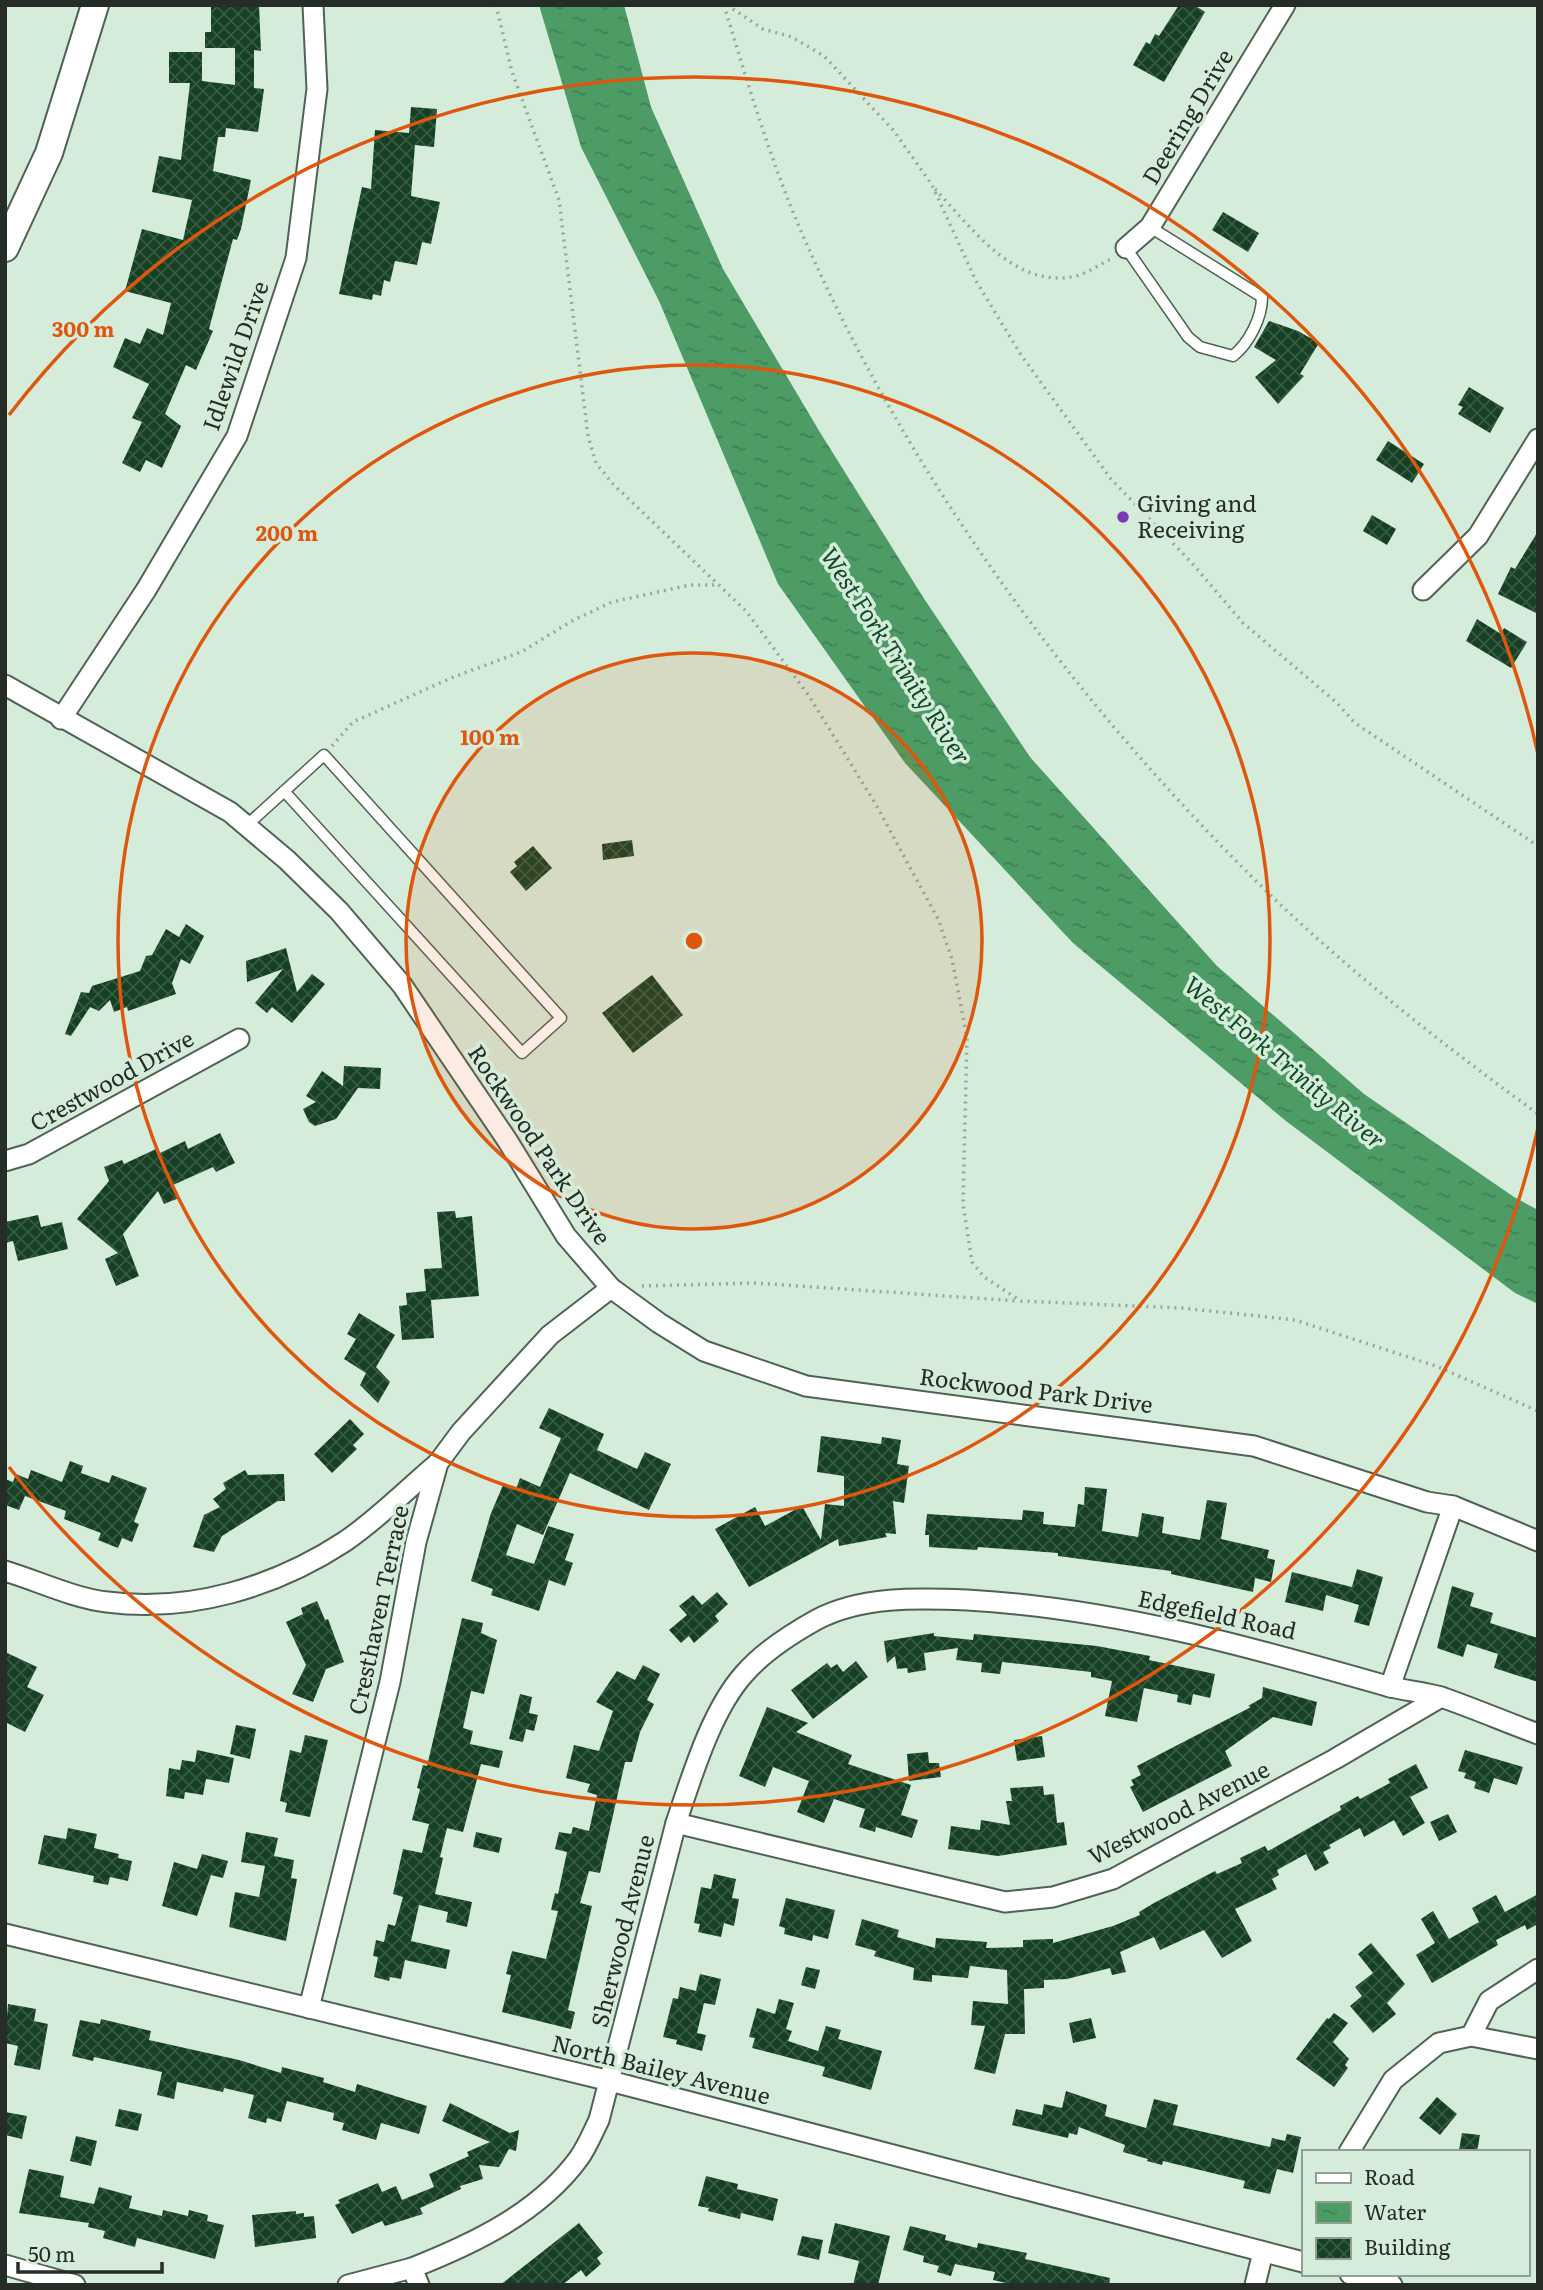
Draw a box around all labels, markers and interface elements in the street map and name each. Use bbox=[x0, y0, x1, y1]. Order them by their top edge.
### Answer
street label: Deering Drive bbox=[1132, 42, 1240, 190]
street label: Idlewild Drive bbox=[193, 276, 276, 435]
text: 300 m bbox=[52, 312, 114, 343]
place label: Giving and Receiving bbox=[1137, 485, 1257, 545]
marker: Giving and Receiving bbox=[1115, 509, 1131, 525]
text: 200 m bbox=[256, 516, 318, 547]
water label: West Fork Trinity River bbox=[814, 539, 981, 770]
text: 100 m bbox=[460, 720, 520, 751]
centre of rings bbox=[682, 929, 706, 953]
water label: West Fork Trinity River bbox=[1178, 967, 1394, 1156]
street label: Crestwood Drive bbox=[23, 1020, 199, 1138]
street label: Rockwood Park Drive bbox=[461, 1037, 620, 1251]
street label: Rockwood Park Drive bbox=[918, 1358, 1155, 1420]
street label: Cresthaven Terrace bbox=[338, 1502, 416, 1718]
street label: Edgefield Road bbox=[1135, 1580, 1300, 1646]
street label: Westwood Avenue bbox=[1082, 1751, 1275, 1872]
street label: Sherwood Avenue bbox=[581, 1831, 661, 2030]
street label: North Bailey Avenue bbox=[549, 2024, 774, 2112]
legend bbox=[1302, 2150, 1529, 2276]
text: Road bbox=[1364, 2160, 1415, 2191]
text: Water bbox=[1364, 2195, 1426, 2226]
scale bar bbox=[18, 2230, 161, 2274]
text: Building bbox=[1364, 2230, 1451, 2261]
text: 50 m bbox=[28, 2237, 75, 2268]

